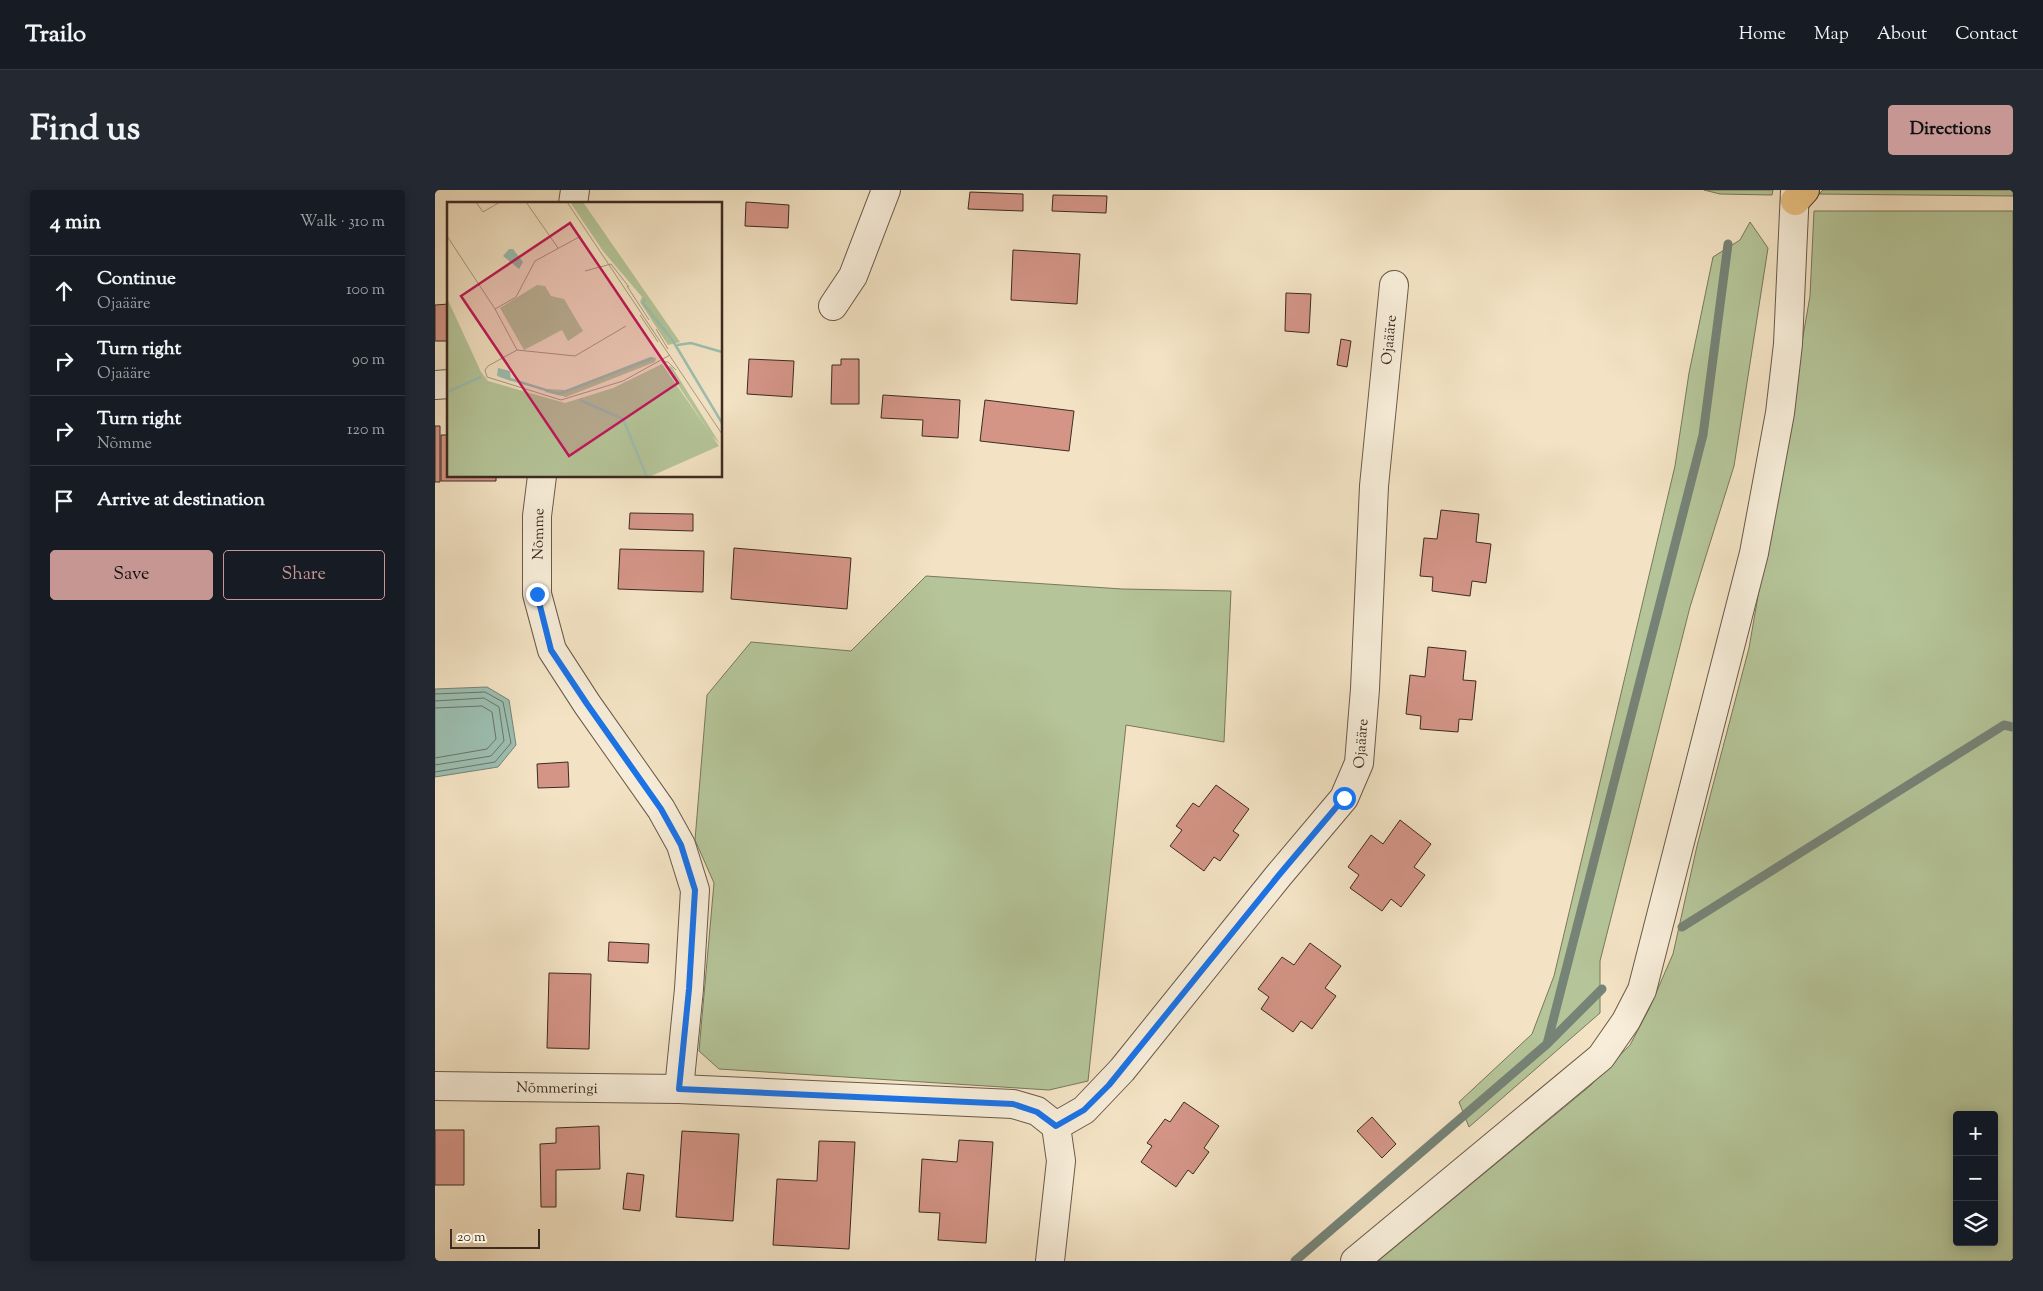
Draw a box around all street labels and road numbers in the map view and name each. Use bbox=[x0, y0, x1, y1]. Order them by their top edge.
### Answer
street label: Ojaääre bbox=[1377, 314, 1403, 366]
street label: Nõmme bbox=[529, 508, 550, 560]
street label: Ojaääre bbox=[1350, 718, 1375, 770]
street label: Nõmmeringi bbox=[516, 1078, 598, 1100]

